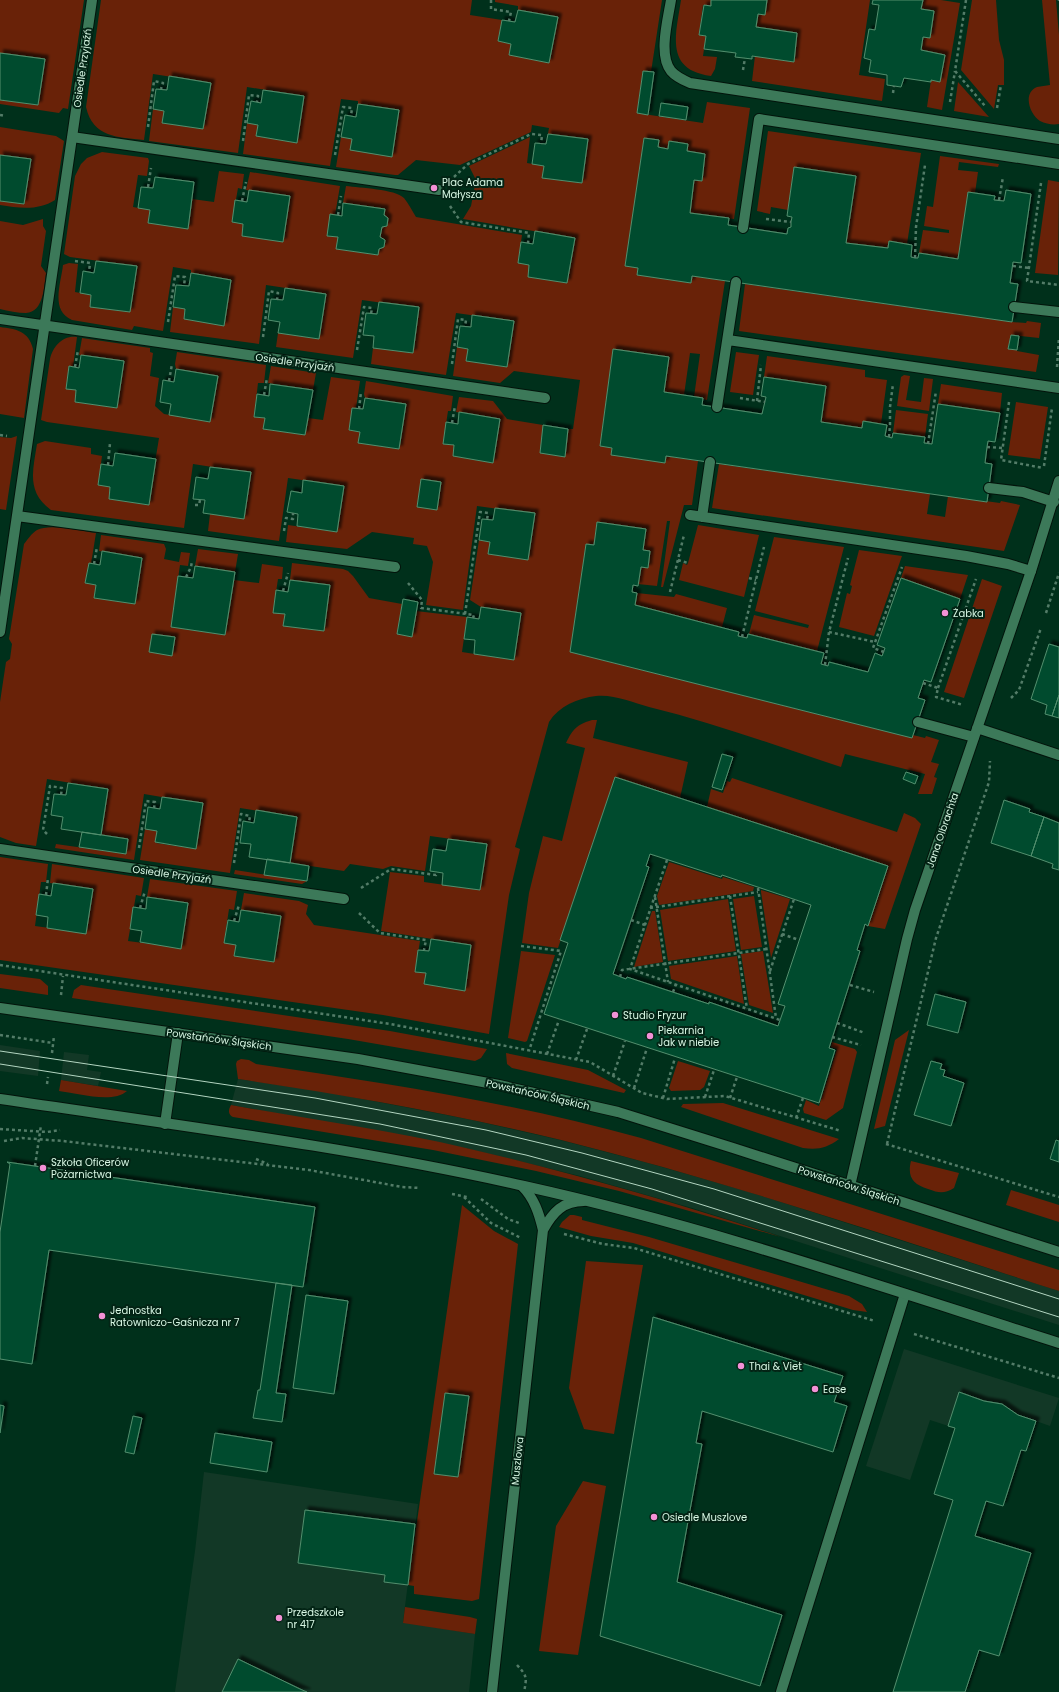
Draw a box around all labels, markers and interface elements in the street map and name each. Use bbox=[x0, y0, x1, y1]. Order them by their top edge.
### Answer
street label: Osiedle Przyjaźń bbox=[70, 28, 95, 109]
place label: Plac Adama Małysza bbox=[442, 175, 503, 202]
marker: Plac Adama Małysza bbox=[429, 183, 439, 193]
street label: Osiedle Przyjaźń bbox=[254, 350, 335, 375]
place label: Żabka bbox=[953, 606, 984, 621]
marker: Żabka bbox=[940, 608, 950, 618]
street label: Jana Olbrachta bbox=[923, 791, 962, 870]
street label: Osiedle Przyjaźń bbox=[131, 862, 212, 887]
place label: Studio Fryzur bbox=[623, 1008, 687, 1023]
marker: Studio Fryzur bbox=[610, 1010, 620, 1020]
place label: Piekarnia Jak w niebie bbox=[658, 1023, 719, 1050]
street label: Powstańców Śląskich bbox=[165, 1025, 273, 1054]
marker: Piekarnia Jak w niebie bbox=[645, 1031, 655, 1041]
street label: Powstańców Śląskich bbox=[484, 1075, 591, 1114]
place label: Szkoła Oficerów Pożarnictwa bbox=[51, 1155, 130, 1182]
street label: Powstańców Śląskich bbox=[796, 1162, 902, 1209]
marker: Szkoła Oficerów Pożarnictwa bbox=[38, 1163, 48, 1173]
place label: Jednostka Ratowniczo-Gaśnicza nr 7 bbox=[110, 1303, 240, 1330]
marker: Jednostka Ratowniczo-Gaśnicza nr 7 bbox=[97, 1311, 107, 1321]
place label: Thai & Viet bbox=[749, 1359, 802, 1374]
marker: Thai & Viet bbox=[736, 1361, 746, 1371]
place label: Ease bbox=[823, 1382, 846, 1397]
marker: Ease bbox=[810, 1384, 820, 1394]
street label: Muszlowa bbox=[507, 1436, 527, 1486]
place label: Osiedle Muszlove bbox=[662, 1510, 747, 1525]
marker: Osiedle Muszlove bbox=[649, 1512, 659, 1522]
place label: Przedszkole nr 417 bbox=[287, 1605, 344, 1632]
marker: Przedszkole nr 417 bbox=[274, 1613, 284, 1623]

